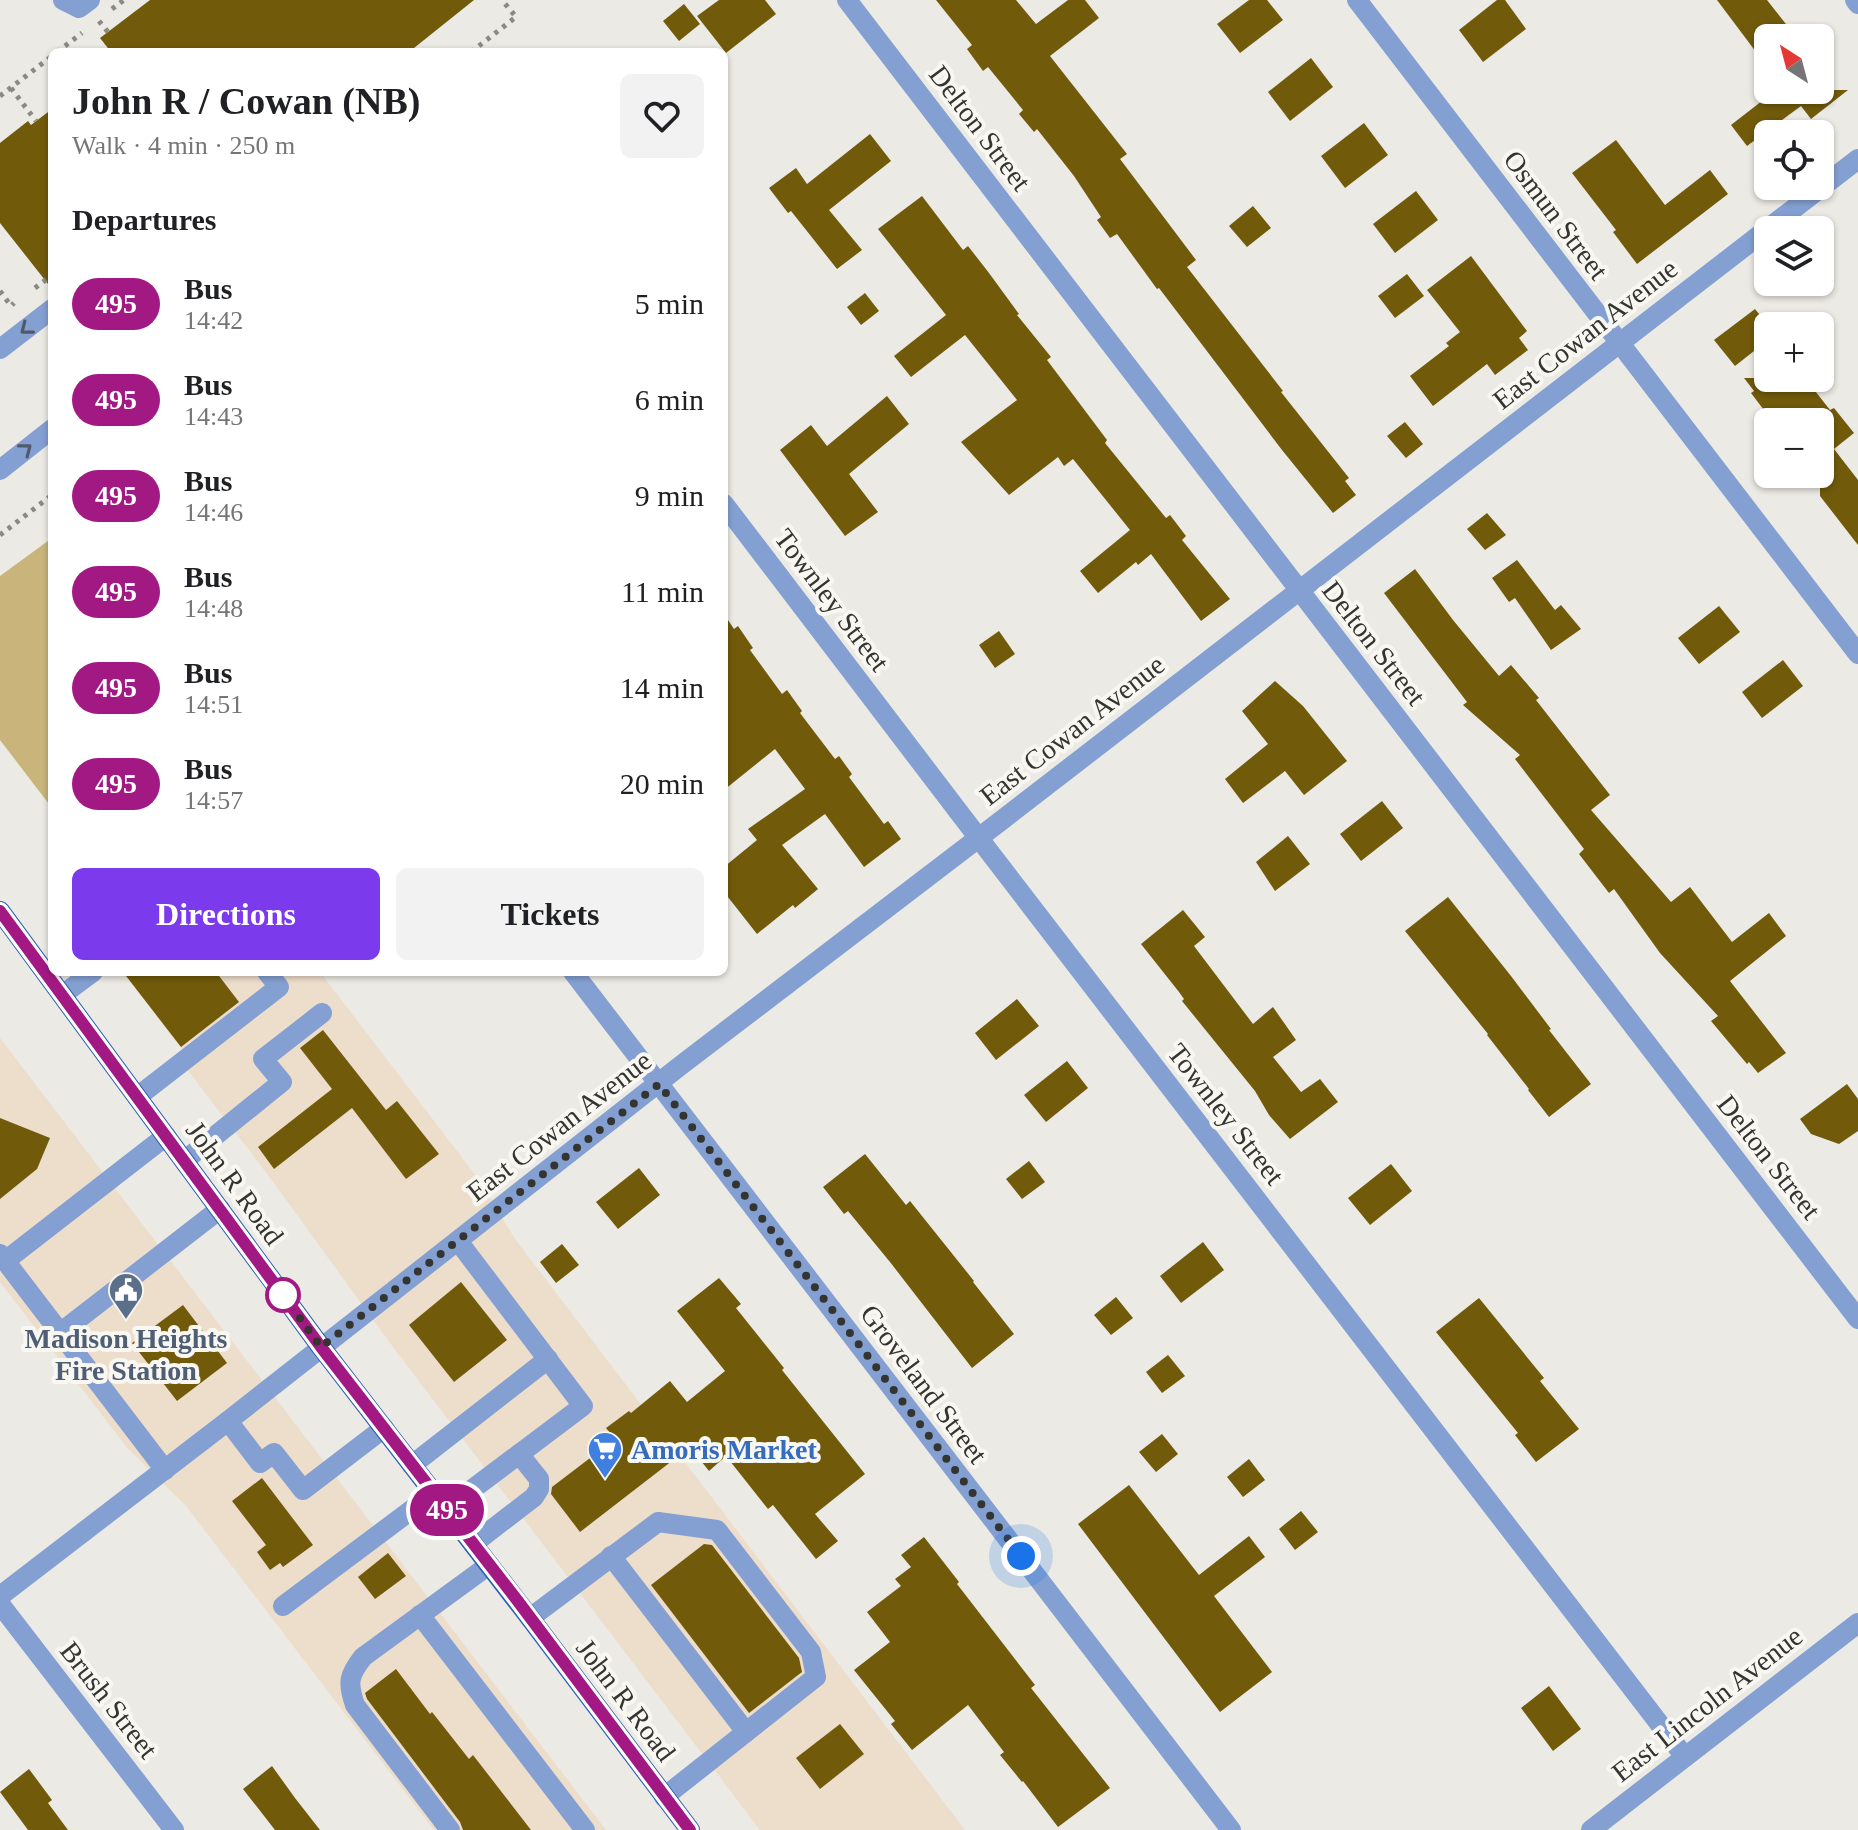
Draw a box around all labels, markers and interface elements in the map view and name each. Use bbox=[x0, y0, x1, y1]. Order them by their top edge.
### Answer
north arrow bbox=[1754, 24, 1834, 104]
map controls bbox=[1754, 24, 1834, 488]
street label: Delton Street bbox=[923, 59, 1037, 197]
button: heart bbox=[620, 74, 704, 158]
text: John R / Cowan (NB) bbox=[72, 80, 420, 122]
button: locate bbox=[1754, 120, 1834, 200]
text: Walk · 4 min · 250 m bbox=[72, 131, 295, 160]
street label: Osmun Street bbox=[1498, 144, 1615, 286]
text: Departures bbox=[72, 203, 216, 236]
button: layers bbox=[1754, 216, 1834, 296]
street label: East Cowan Avenue bbox=[1487, 253, 1683, 415]
text: Bus bbox=[184, 272, 232, 305]
text: 5 min bbox=[635, 287, 704, 320]
text: 495 bbox=[95, 288, 137, 319]
text: 14:42 bbox=[184, 306, 243, 335]
button: + bbox=[1754, 312, 1834, 392]
one-way arrow bbox=[20, 319, 35, 333]
text: Bus bbox=[184, 368, 232, 401]
text: 6 min bbox=[635, 383, 704, 416]
text: 495 bbox=[95, 384, 137, 415]
text: 14:43 bbox=[184, 402, 243, 431]
button: − bbox=[1754, 408, 1834, 488]
one-way arrow bbox=[17, 445, 32, 459]
text: Bus bbox=[184, 464, 232, 497]
text: 9 min bbox=[635, 479, 704, 512]
text: 495 bbox=[95, 480, 137, 511]
text: 14:46 bbox=[184, 498, 243, 527]
street label: Townley Street bbox=[768, 523, 896, 677]
text: Bus bbox=[184, 560, 232, 593]
text: 11 min bbox=[621, 575, 704, 608]
street label: Delton Street bbox=[1316, 575, 1432, 711]
text: 495 bbox=[95, 576, 137, 607]
text: 14:48 bbox=[184, 594, 243, 623]
street label: East Cowan Avenue bbox=[974, 649, 1170, 811]
text: Bus bbox=[184, 656, 232, 689]
text: 14 min bbox=[620, 671, 704, 704]
text: 495 bbox=[95, 672, 137, 703]
text: 14:51 bbox=[184, 690, 243, 719]
text: Bus bbox=[184, 752, 232, 785]
text: 20 min bbox=[620, 767, 704, 800]
text: 495 bbox=[95, 768, 137, 799]
text: 14:57 bbox=[184, 786, 243, 815]
button: Directions bbox=[72, 868, 380, 960]
button: Tickets bbox=[396, 868, 704, 960]
street label: Townley Street bbox=[1161, 1038, 1291, 1191]
street label: East Cowan Avenue bbox=[461, 1045, 657, 1207]
street label: Delton Street bbox=[1711, 1089, 1827, 1225]
street label: John R Road bbox=[180, 1115, 290, 1251]
public building icon: Madison Heights Fire Station bbox=[107, 1271, 145, 1321]
unlabelled marker bbox=[266, 1278, 300, 1312]
street label: Groveland Street bbox=[854, 1299, 994, 1470]
place label: Madison Heights Fire Station bbox=[24, 1323, 228, 1386]
supermarket icon: Amoris Market bbox=[586, 1430, 624, 1480]
place label: Amoris Market bbox=[631, 1434, 818, 1465]
line badge: 495 bbox=[401, 1484, 493, 1536]
text: 495 bbox=[426, 1494, 468, 1525]
your location bbox=[1001, 1536, 1041, 1576]
street label: East Lincoln Avenue bbox=[1606, 1620, 1808, 1788]
street label: John R Road bbox=[570, 1633, 682, 1767]
street label: Brush Street bbox=[54, 1636, 164, 1765]

